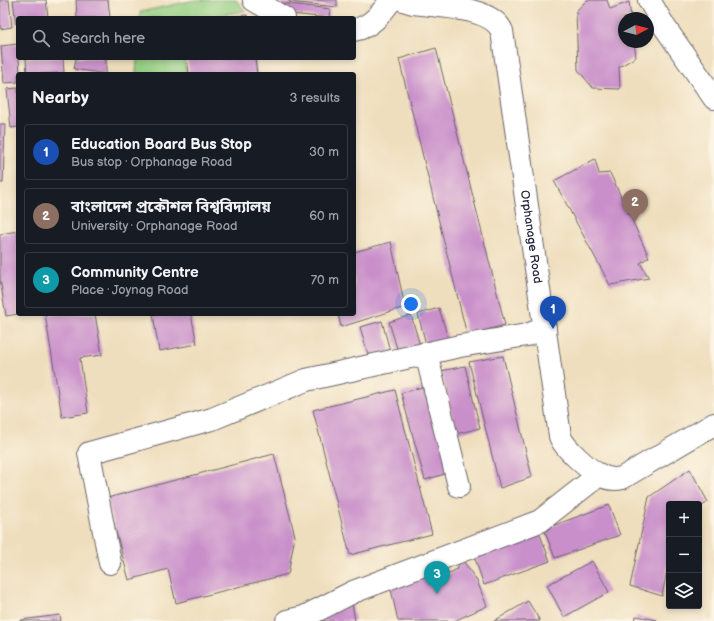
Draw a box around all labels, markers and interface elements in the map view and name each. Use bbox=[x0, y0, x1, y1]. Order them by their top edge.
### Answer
north arrow bbox=[618, 12, 654, 48]
search box bbox=[16, 16, 356, 60]
icon: search bbox=[30, 27, 52, 49]
text: Search here bbox=[62, 29, 145, 48]
text: Nearby bbox=[32, 88, 89, 108]
text: 3 results bbox=[289, 90, 340, 106]
text: Education Board Bus Stop bbox=[71, 135, 252, 154]
text: 1 bbox=[43, 144, 49, 160]
text: 30 m bbox=[309, 144, 339, 160]
text: Bus stop · Orphanage Road bbox=[71, 154, 232, 170]
street label: Orphanage Road bbox=[517, 189, 546, 284]
pin: 2 bbox=[622, 189, 648, 222]
text: বাংলাদেশ প্রকৌশল বিশ্ববিদ্যালয় bbox=[71, 198, 271, 217]
text: 2 bbox=[42, 208, 50, 224]
text: 60 m bbox=[309, 208, 339, 224]
text: University · Orphanage Road bbox=[71, 218, 237, 234]
text: Community Centre bbox=[71, 263, 199, 282]
text: 3 bbox=[42, 272, 50, 288]
text: 70 m bbox=[311, 272, 339, 288]
text: Place · Joynag Road bbox=[71, 282, 189, 298]
your location bbox=[401, 294, 421, 314]
pin: 1 bbox=[540, 296, 566, 329]
map controls bbox=[666, 501, 702, 609]
button: + bbox=[666, 501, 702, 537]
button: − bbox=[666, 537, 702, 573]
pin: 3 bbox=[424, 561, 450, 594]
button: layers bbox=[666, 573, 702, 609]

